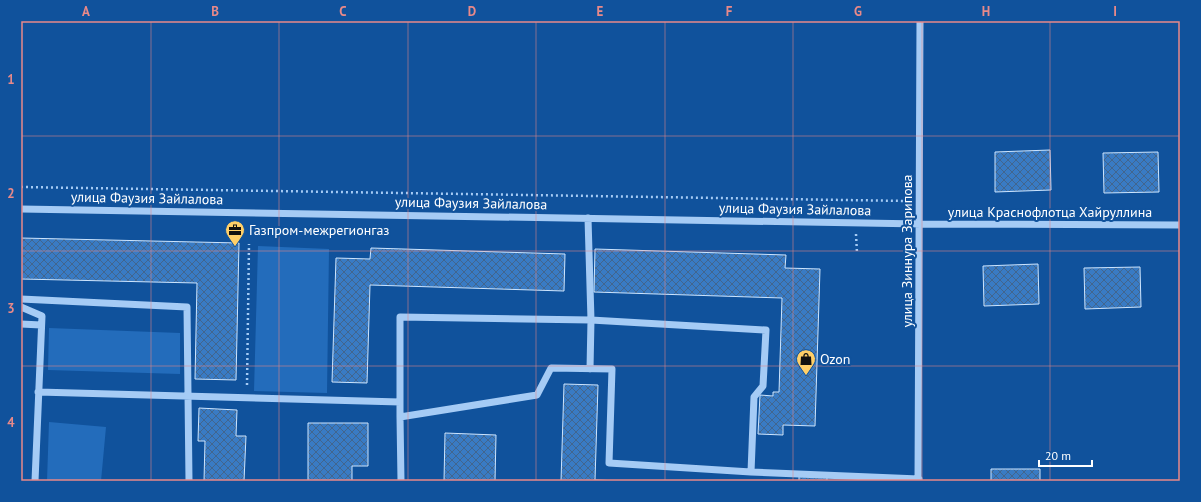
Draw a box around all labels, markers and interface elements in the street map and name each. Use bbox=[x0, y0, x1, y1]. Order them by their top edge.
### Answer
text: A bbox=[82, 3, 90, 20]
text: B bbox=[211, 3, 219, 20]
text: C bbox=[339, 3, 347, 20]
text: D bbox=[468, 3, 476, 20]
text: E bbox=[597, 3, 604, 20]
text: F bbox=[726, 3, 733, 20]
text: G bbox=[854, 3, 862, 20]
text: H bbox=[982, 3, 990, 20]
text: I bbox=[1113, 3, 1117, 20]
text: 1 bbox=[7, 71, 15, 88]
street label: улица Зиннура Зарипова bbox=[898, 174, 916, 328]
text: 2 bbox=[7, 185, 15, 202]
street label: улица Фаузия Зайлалова bbox=[71, 188, 223, 208]
street label: улица Фаузия Зайлалова bbox=[395, 193, 547, 213]
street label: улица Фаузия Зайлалова bbox=[719, 199, 871, 219]
street label: улица Краснофлотца Хайруллина bbox=[948, 203, 1152, 221]
office icon: Газпром-межрегионгаз bbox=[224, 219, 246, 247]
place label: Газпром-межрегионгаз bbox=[249, 221, 390, 239]
text: 3 bbox=[7, 300, 15, 317]
shop icon: Ozon bbox=[795, 348, 817, 376]
place label: Ozon bbox=[820, 350, 850, 368]
text: 4 bbox=[7, 414, 15, 431]
scale bar bbox=[1039, 442, 1092, 468]
text: 20 m bbox=[1045, 448, 1071, 463]

